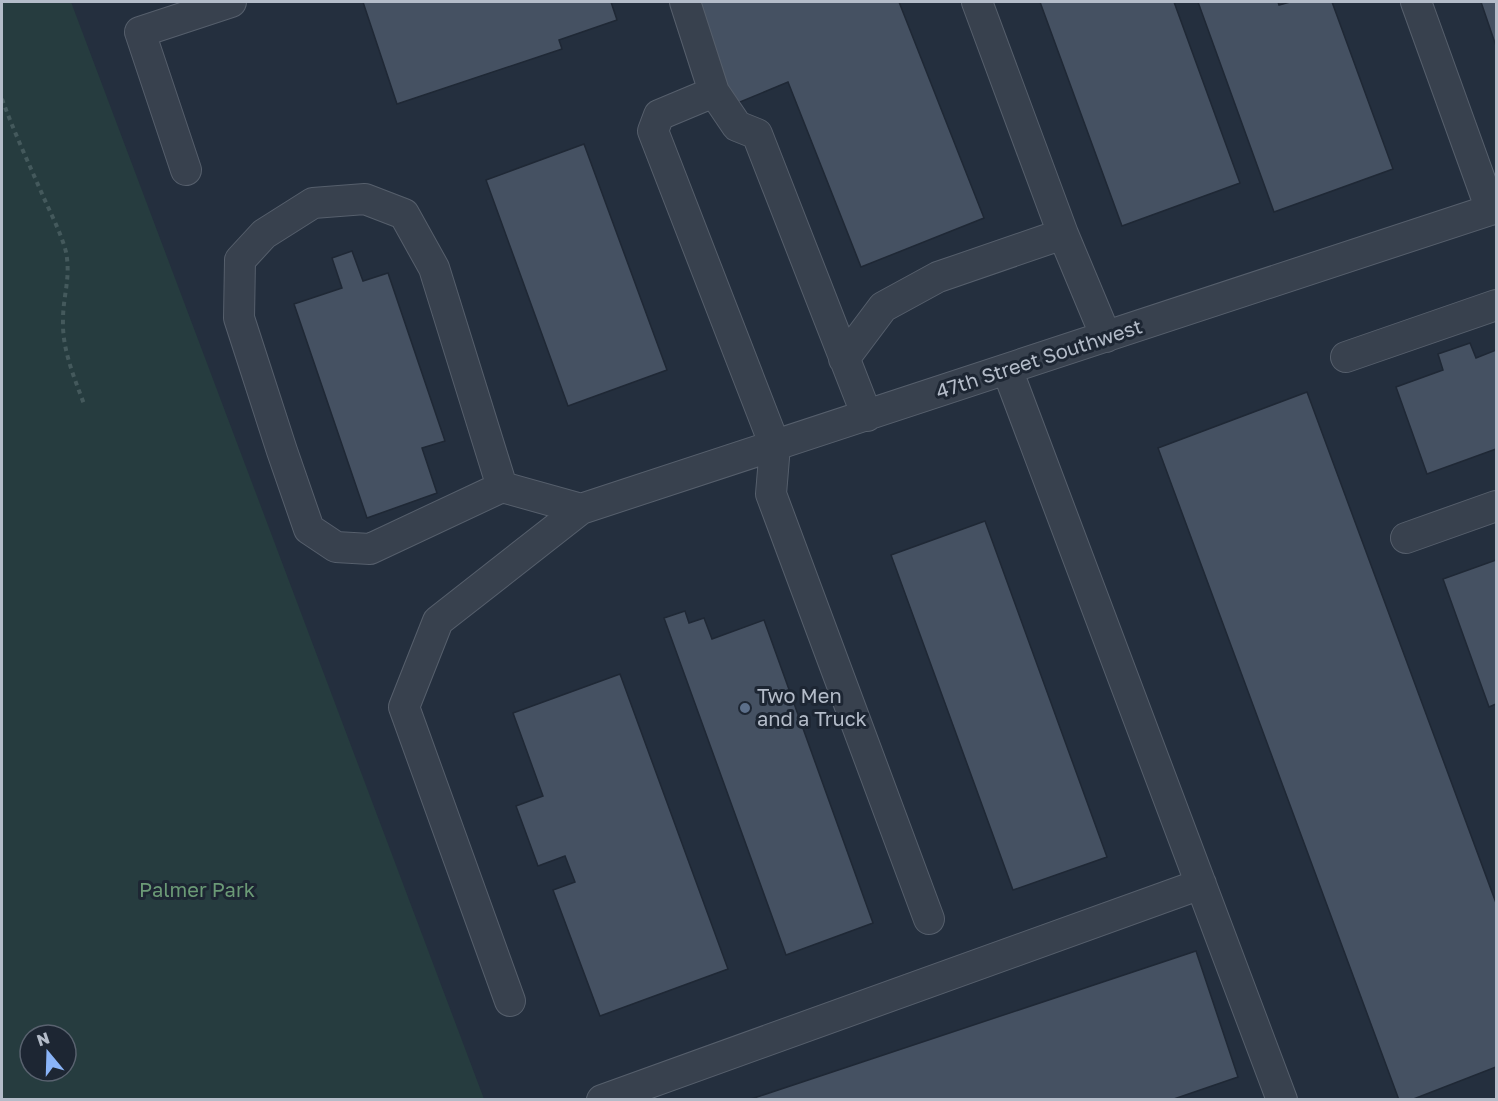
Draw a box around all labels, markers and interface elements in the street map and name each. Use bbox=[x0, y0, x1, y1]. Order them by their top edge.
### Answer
street label: 47th Street Southwest bbox=[933, 313, 1145, 403]
place label: Two Men and a Truck bbox=[757, 683, 867, 730]
marker: Two Men and a Truck bbox=[738, 701, 752, 715]
park label: Palmer Park bbox=[139, 877, 255, 901]
north arrow bbox=[18, 1023, 78, 1083]
text: N bbox=[34, 1027, 52, 1050]

